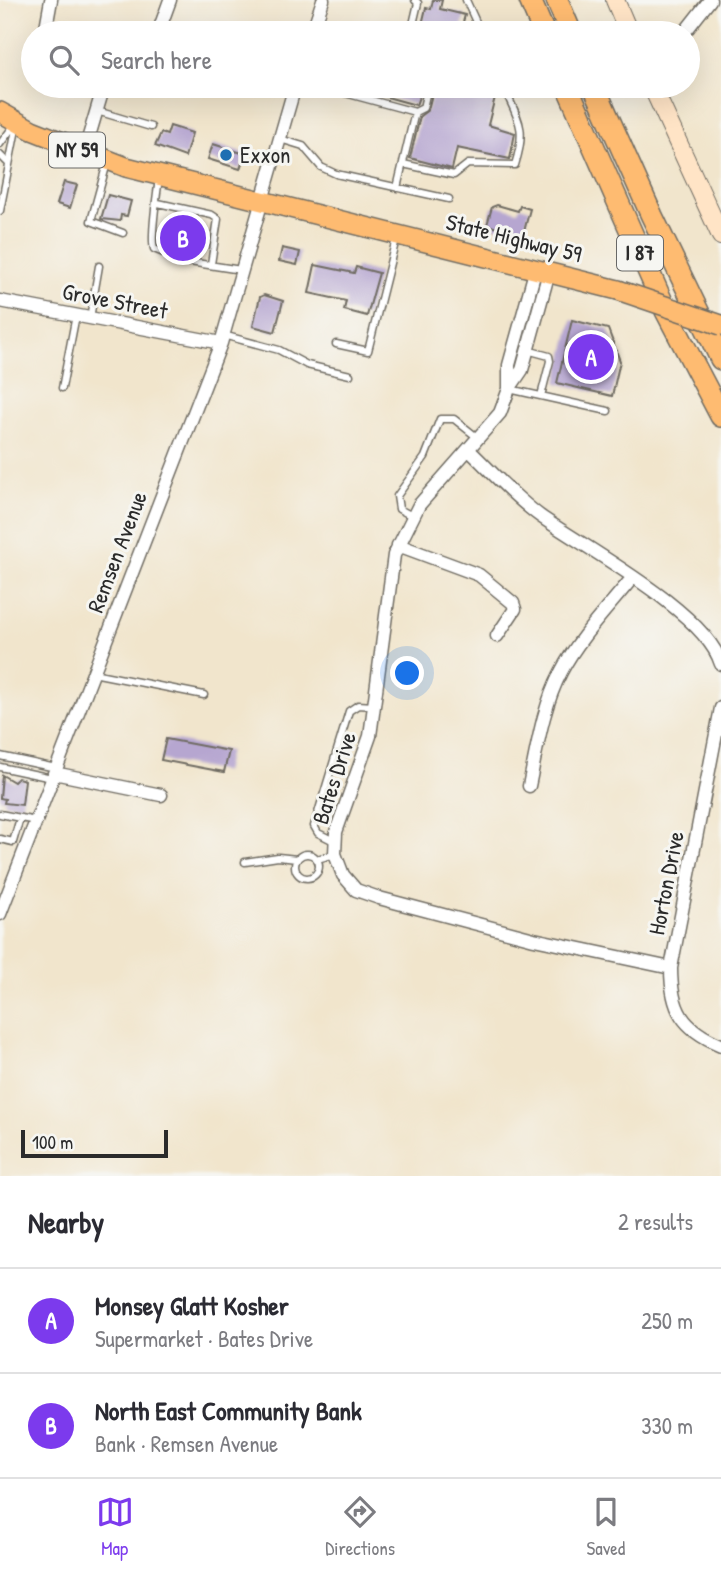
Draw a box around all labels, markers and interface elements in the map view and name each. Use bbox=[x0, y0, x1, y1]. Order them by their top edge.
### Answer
search box bbox=[21, 21, 700, 98]
icon: search bbox=[45, 41, 83, 79]
text: Search here bbox=[101, 42, 212, 77]
road number: NY 59 bbox=[49, 132, 105, 168]
place label: Exxon bbox=[240, 139, 290, 170]
marker: Exxon bbox=[218, 147, 234, 163]
street label: State Highway 59 bbox=[443, 206, 585, 269]
pin: B bbox=[160, 212, 206, 264]
road number: I 87 bbox=[617, 236, 663, 270]
street label: Grove Street bbox=[60, 275, 171, 326]
pin: A bbox=[568, 331, 614, 383]
street label: Remsen Avenue bbox=[79, 487, 154, 617]
your location bbox=[390, 656, 424, 690]
street label: Bates Drive bbox=[304, 728, 363, 828]
street label: Horton Drive bbox=[640, 828, 691, 937]
scale bar bbox=[21, 1127, 168, 1159]
text: 100 m bbox=[32, 1129, 73, 1155]
text: Nearby bbox=[28, 1202, 104, 1242]
text: 2 results bbox=[618, 1206, 693, 1237]
text: Monsey Glatt Kosher bbox=[95, 1288, 289, 1323]
text: A bbox=[45, 1305, 57, 1336]
text: 250 m bbox=[641, 1305, 693, 1336]
text: Supermarket · Bates Drive bbox=[95, 1323, 313, 1354]
text: North East Community Bank bbox=[95, 1393, 362, 1428]
text: B bbox=[45, 1410, 57, 1441]
text: 330 m bbox=[641, 1410, 693, 1441]
text: Bank · Remsen Avenue bbox=[95, 1428, 278, 1459]
tab: Map bbox=[96, 1493, 134, 1561]
tab: Directions bbox=[325, 1493, 395, 1561]
tab: Saved bbox=[587, 1493, 625, 1561]

